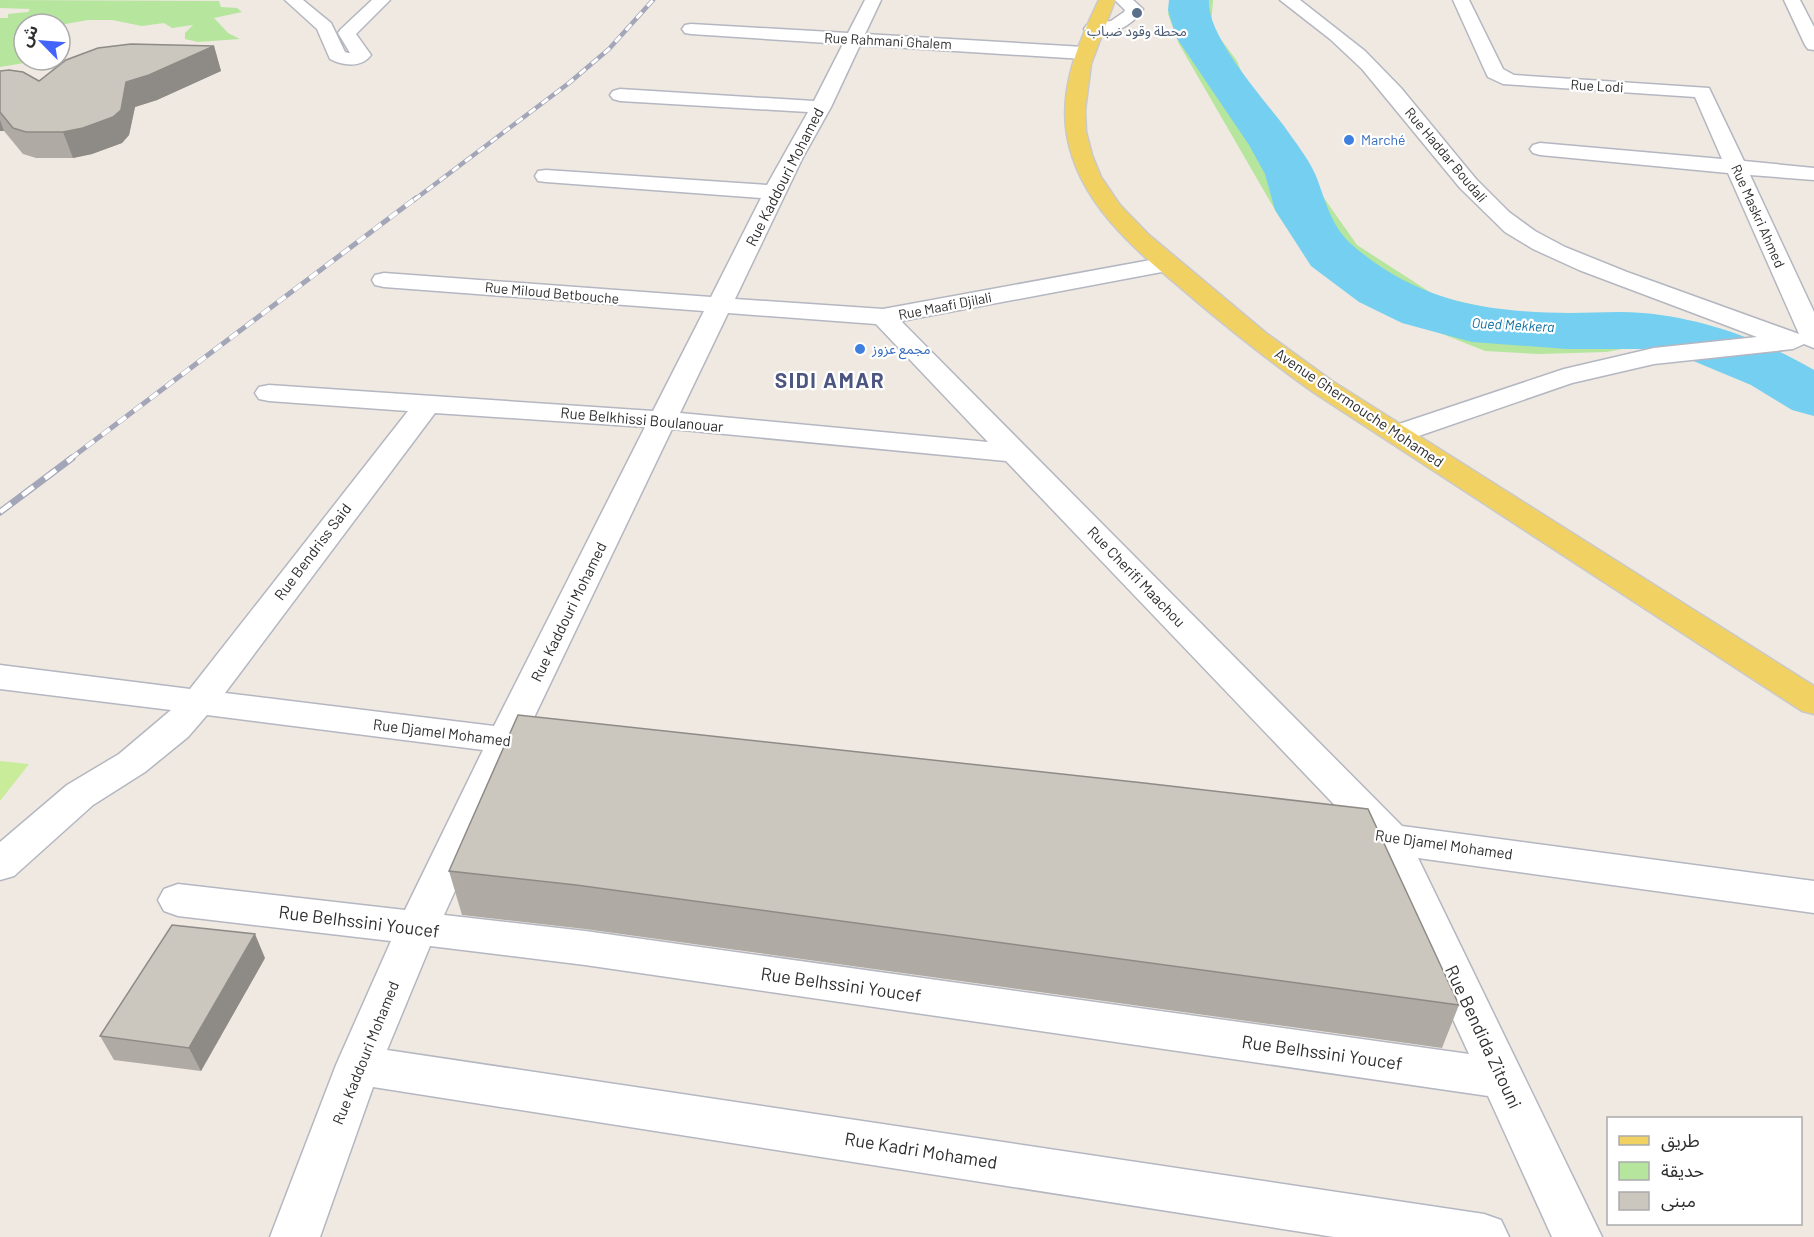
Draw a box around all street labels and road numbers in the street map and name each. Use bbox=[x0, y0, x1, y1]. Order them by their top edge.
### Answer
street label: Rue Rahmani Ghalem bbox=[824, 29, 952, 52]
street label: Rue Lodi bbox=[1570, 76, 1624, 95]
street label: Rue Kaddouri Mohamed bbox=[741, 104, 827, 249]
street label: Rue Haddar Boudali bbox=[1402, 104, 1491, 206]
street label: Rue Maskri Ahmed bbox=[1728, 161, 1789, 270]
street label: Rue Miloud Betbouche bbox=[484, 278, 620, 307]
street label: Rue Maafi Djilali bbox=[897, 288, 993, 323]
street label: Avenue Ghermouche Mohamed bbox=[1272, 344, 1447, 470]
street label: Rue Belkhissi Boulanouar bbox=[560, 403, 725, 435]
street label: Rue Bendriss Said bbox=[270, 499, 355, 603]
street label: Rue Cherifi Maachou bbox=[1084, 522, 1189, 630]
street label: Rue Kaddouri Mohamed bbox=[526, 539, 610, 684]
street label: Rue Djamel Mohamed bbox=[372, 715, 512, 749]
street label: Rue Djamel Mohamed bbox=[1374, 825, 1514, 863]
street label: Rue Belhssini Youcef bbox=[277, 900, 441, 942]
street label: Rue Bendida Zitouni bbox=[1441, 961, 1527, 1112]
street label: Rue Belhssini Youcef bbox=[759, 962, 923, 1006]
street label: Rue Kaddouri Mohamed bbox=[328, 978, 402, 1127]
street label: Rue Belhssini Youcef bbox=[1240, 1030, 1404, 1074]
street label: Rue Kadri Mohamed bbox=[843, 1127, 999, 1173]

